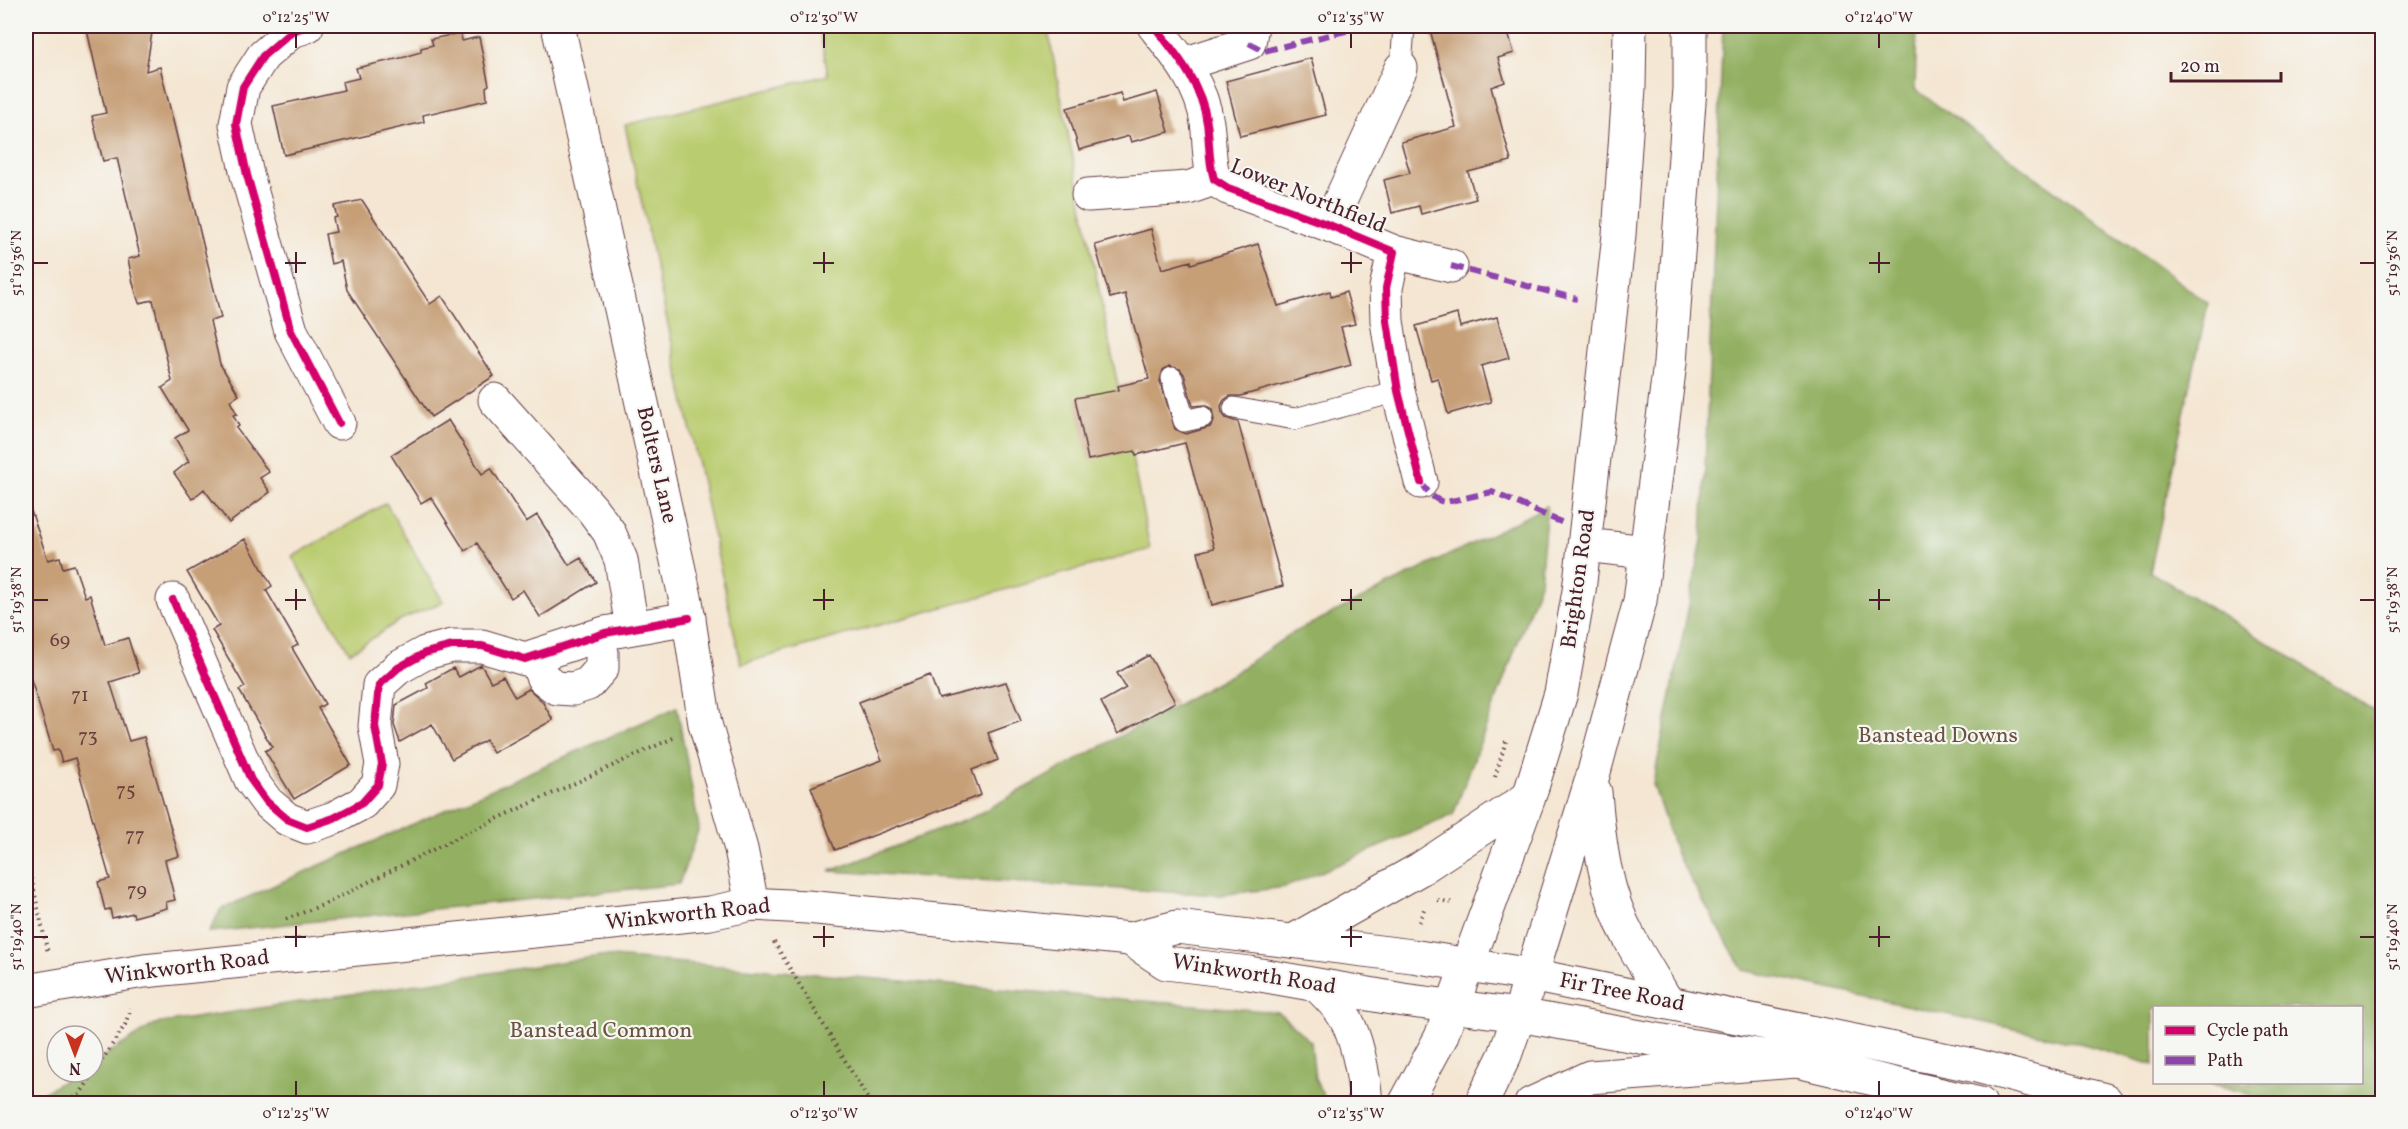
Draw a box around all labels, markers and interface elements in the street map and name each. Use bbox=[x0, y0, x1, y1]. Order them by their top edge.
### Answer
text: 0°12'25"W bbox=[263, 8, 329, 29]
text: 0°12'30"W bbox=[790, 8, 858, 29]
text: 0°12'35"W bbox=[1318, 8, 1384, 29]
text: 0°12'40"W bbox=[1845, 8, 1913, 29]
scale bar bbox=[2171, 45, 2280, 83]
text: 20 m bbox=[2180, 55, 2220, 80]
street label: Lower Northfield bbox=[1225, 152, 1391, 242]
text: 51°19'36"N bbox=[7, 230, 28, 296]
text: 51°19'36"N bbox=[2383, 230, 2404, 296]
street label: Bolters Lane bbox=[627, 403, 685, 527]
street label: Brighton Road bbox=[1554, 507, 1604, 651]
text: 51°19'38"N bbox=[7, 567, 28, 633]
text: 51°19'38"N bbox=[2383, 567, 2404, 633]
house number: 69 bbox=[50, 627, 70, 655]
house number: 71 bbox=[71, 682, 89, 710]
park label: Banstead Downs bbox=[1858, 721, 2018, 752]
house number: 73 bbox=[78, 723, 98, 751]
house number: 75 bbox=[116, 777, 136, 805]
house number: 77 bbox=[125, 822, 145, 850]
house number: 79 bbox=[127, 877, 147, 905]
street label: Winkworth Road bbox=[604, 891, 772, 939]
text: 51°19'40"N bbox=[7, 903, 28, 971]
text: 51°19'40"N bbox=[2383, 903, 2404, 971]
street label: Winkworth Road bbox=[103, 943, 271, 993]
street label: Winkworth Road bbox=[1170, 947, 1338, 1003]
street label: Fir Tree Road bbox=[1557, 966, 1687, 1020]
legend bbox=[2153, 1006, 2363, 1084]
park label: Banstead Common bbox=[510, 1016, 692, 1047]
text: Cycle path bbox=[2207, 1019, 2289, 1044]
north arrow bbox=[45, 1024, 105, 1084]
text: Path bbox=[2207, 1049, 2243, 1074]
text: N bbox=[69, 1056, 81, 1078]
text: 0°12'25"W bbox=[263, 1104, 329, 1125]
text: 0°12'30"W bbox=[790, 1104, 858, 1125]
text: 0°12'35"W bbox=[1318, 1104, 1384, 1125]
text: 0°12'40"W bbox=[1845, 1104, 1913, 1125]

